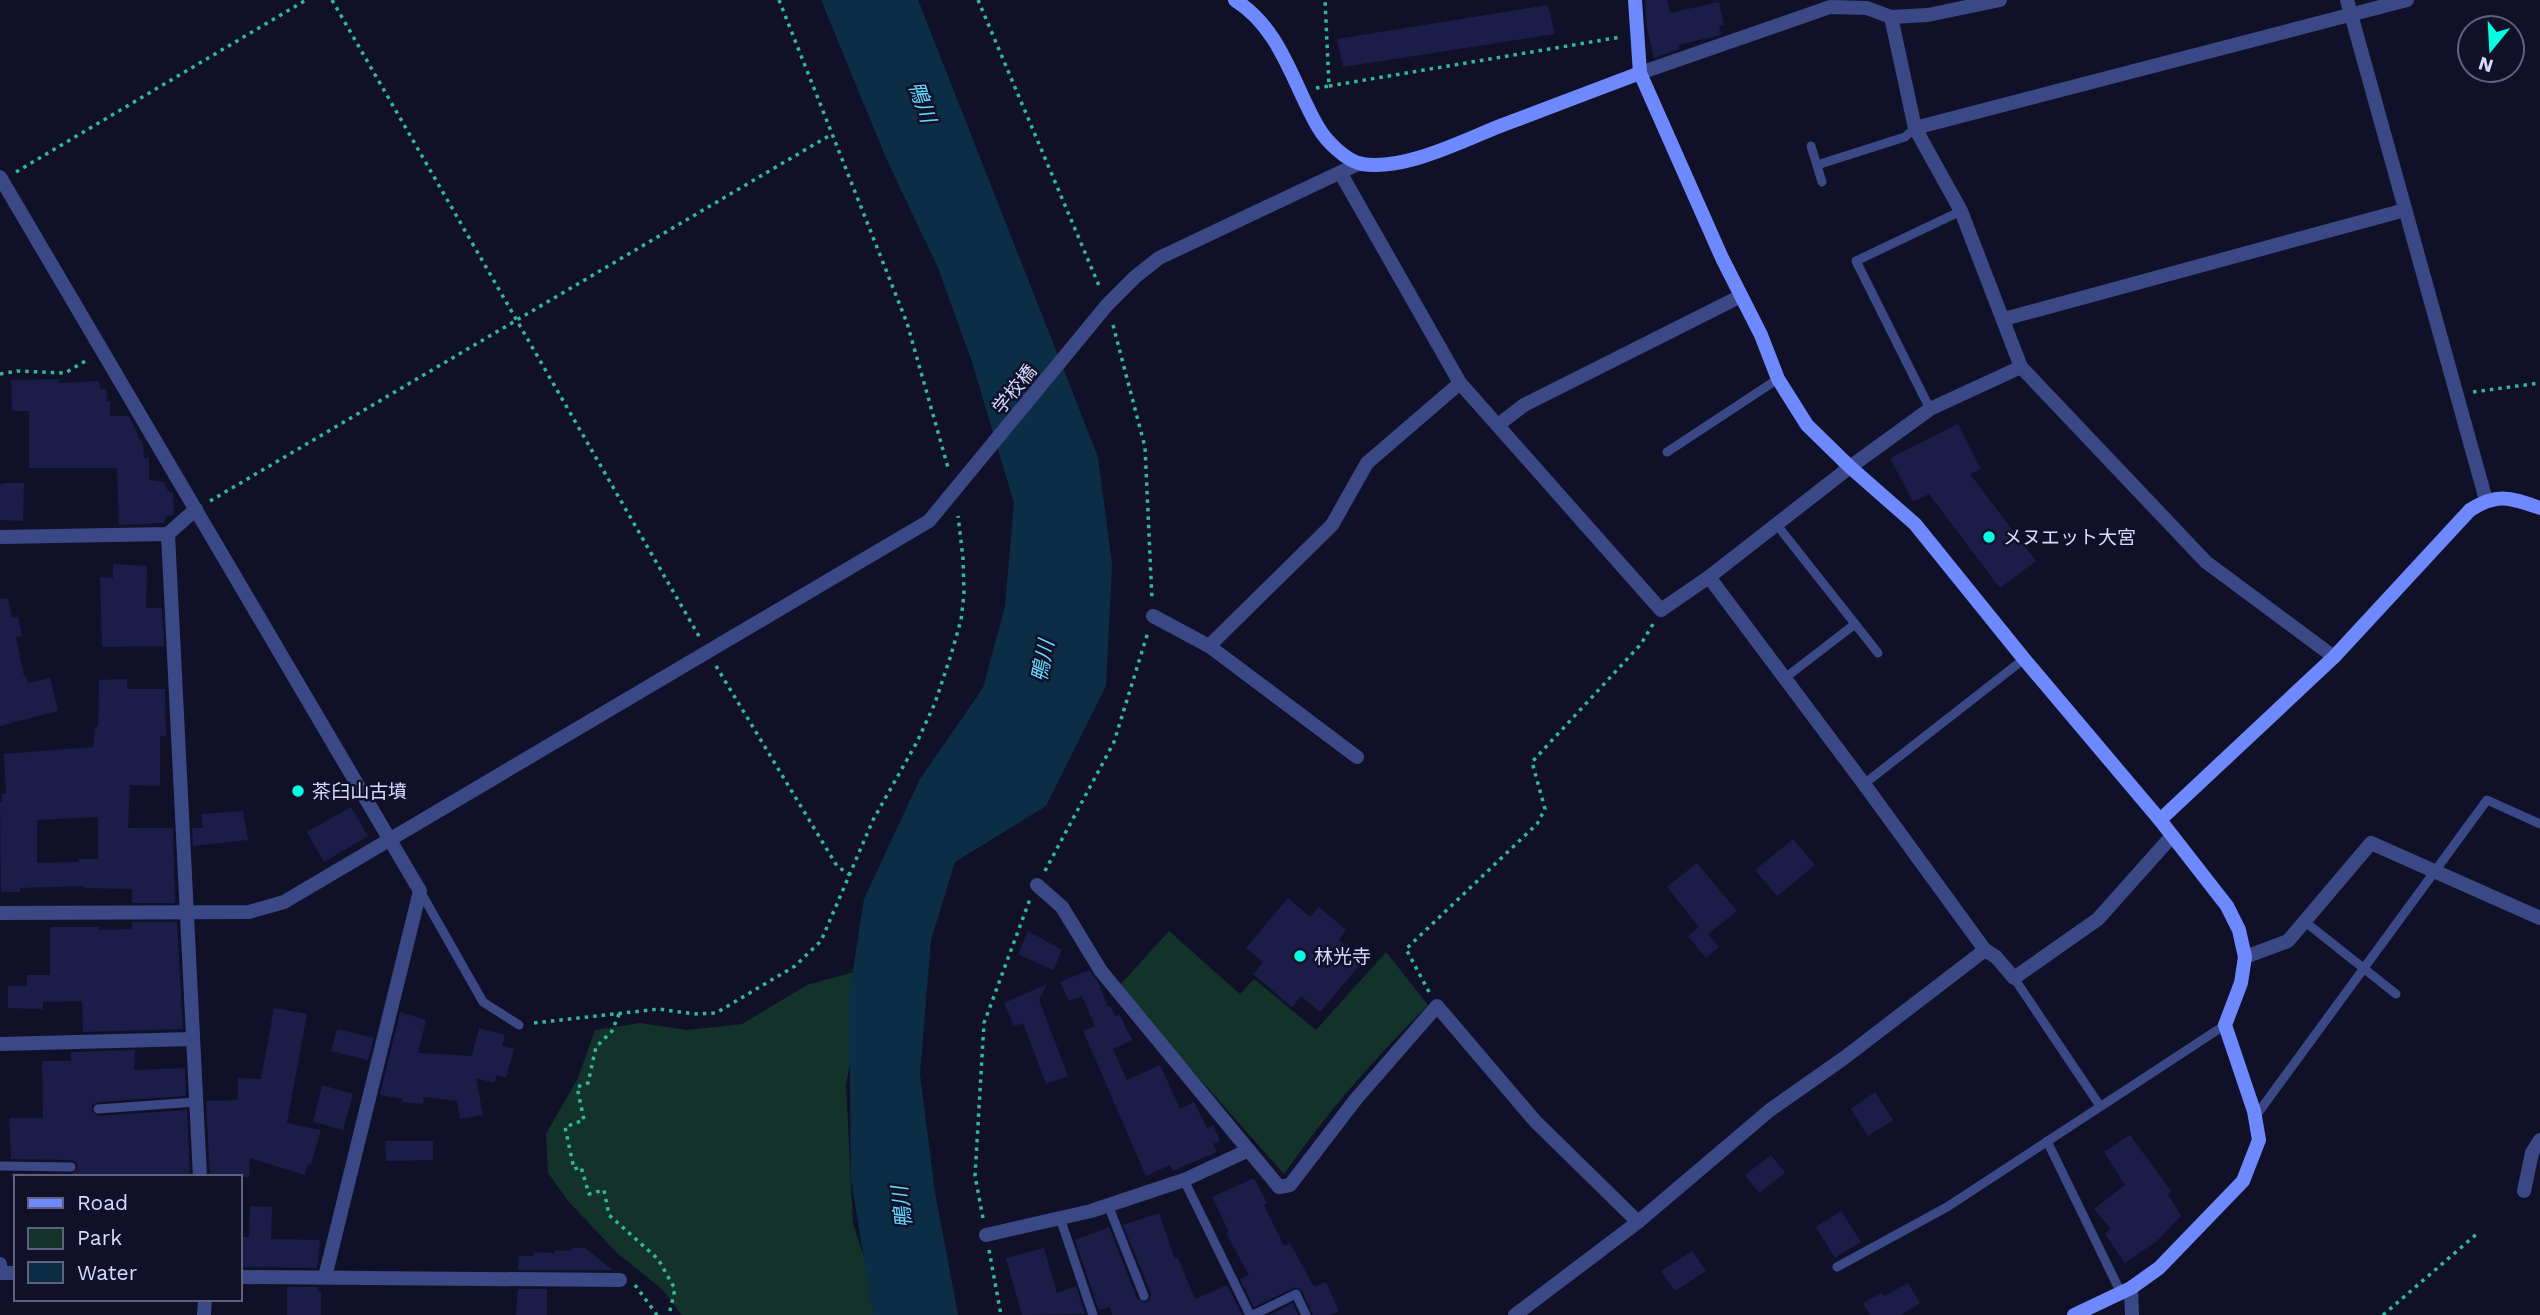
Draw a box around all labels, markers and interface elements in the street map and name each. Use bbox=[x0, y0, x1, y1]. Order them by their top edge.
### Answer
north arrow bbox=[2456, 14, 2526, 84]
text: N bbox=[2476, 52, 2496, 78]
water label: 鴨川 bbox=[904, 78, 942, 128]
street label: 学校橋 bbox=[988, 360, 1041, 419]
place label: メヌエット大宮 bbox=[2003, 526, 2136, 549]
marker: メヌエット大宮 bbox=[1981, 529, 1997, 545]
water label: 鴨川 bbox=[1026, 636, 1059, 684]
place label: 茶臼山古墳 bbox=[312, 780, 407, 803]
marker: 茶臼山古墳 bbox=[290, 783, 306, 799]
place label: 林光寺 bbox=[1314, 945, 1371, 968]
marker: 林光寺 bbox=[1292, 948, 1308, 964]
legend bbox=[14, 1175, 242, 1301]
water label: 鴨川 bbox=[886, 1183, 916, 1229]
text: Road bbox=[77, 1190, 128, 1215]
text: Park bbox=[77, 1225, 122, 1250]
text: Water bbox=[77, 1260, 138, 1285]

